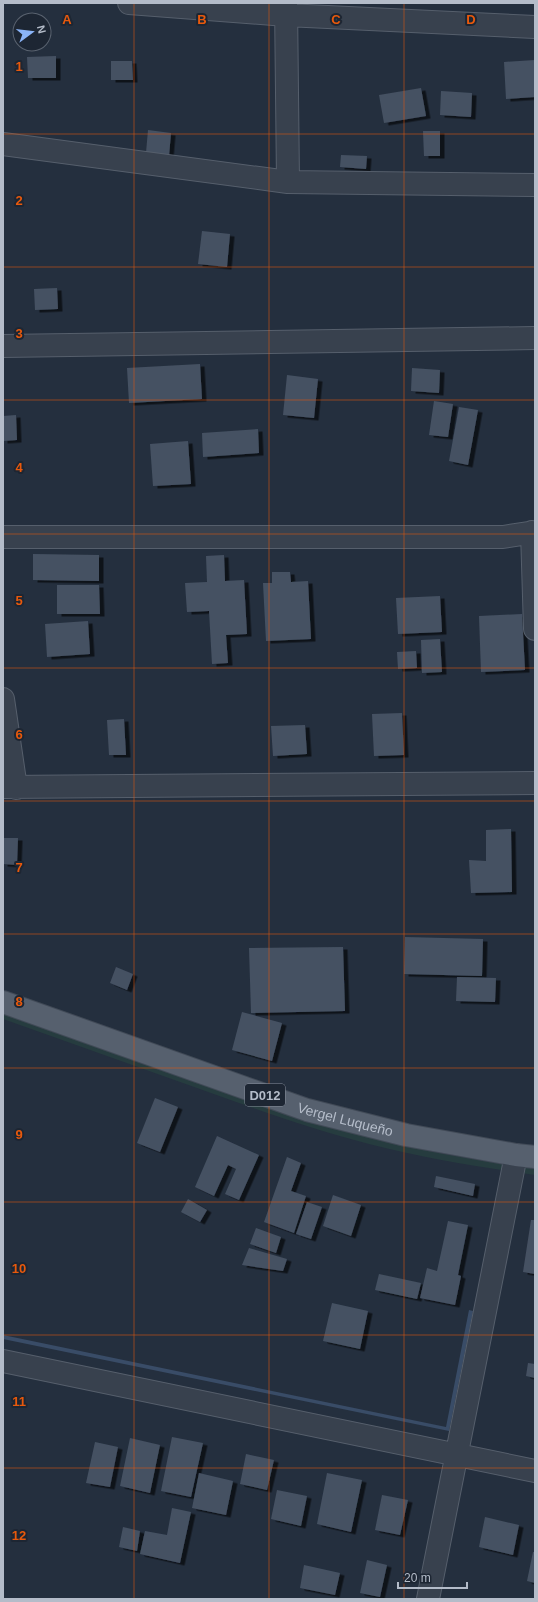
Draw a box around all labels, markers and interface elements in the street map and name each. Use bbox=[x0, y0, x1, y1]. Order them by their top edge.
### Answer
north arrow bbox=[12, 12, 52, 52]
text: A bbox=[62, 12, 72, 27]
text: B bbox=[197, 12, 207, 27]
text: C bbox=[331, 12, 341, 27]
text: D bbox=[466, 12, 476, 27]
text: N bbox=[35, 24, 48, 35]
text: 1 bbox=[15, 59, 23, 74]
text: 2 bbox=[15, 193, 23, 208]
text: 3 bbox=[15, 326, 23, 341]
text: 4 bbox=[15, 460, 23, 475]
text: 5 bbox=[15, 593, 23, 608]
text: 6 bbox=[15, 727, 23, 742]
text: 7 bbox=[15, 860, 23, 875]
text: 8 bbox=[15, 994, 23, 1009]
road number: D012 bbox=[245, 1084, 285, 1106]
street label: Vergel Luqueño bbox=[295, 1099, 395, 1139]
text: 9 bbox=[15, 1127, 23, 1142]
text: 10 bbox=[12, 1261, 26, 1276]
text: 11 bbox=[12, 1394, 26, 1409]
text: 12 bbox=[12, 1528, 26, 1543]
scale bar bbox=[398, 1564, 467, 1590]
text: 20 m bbox=[404, 1571, 431, 1585]

